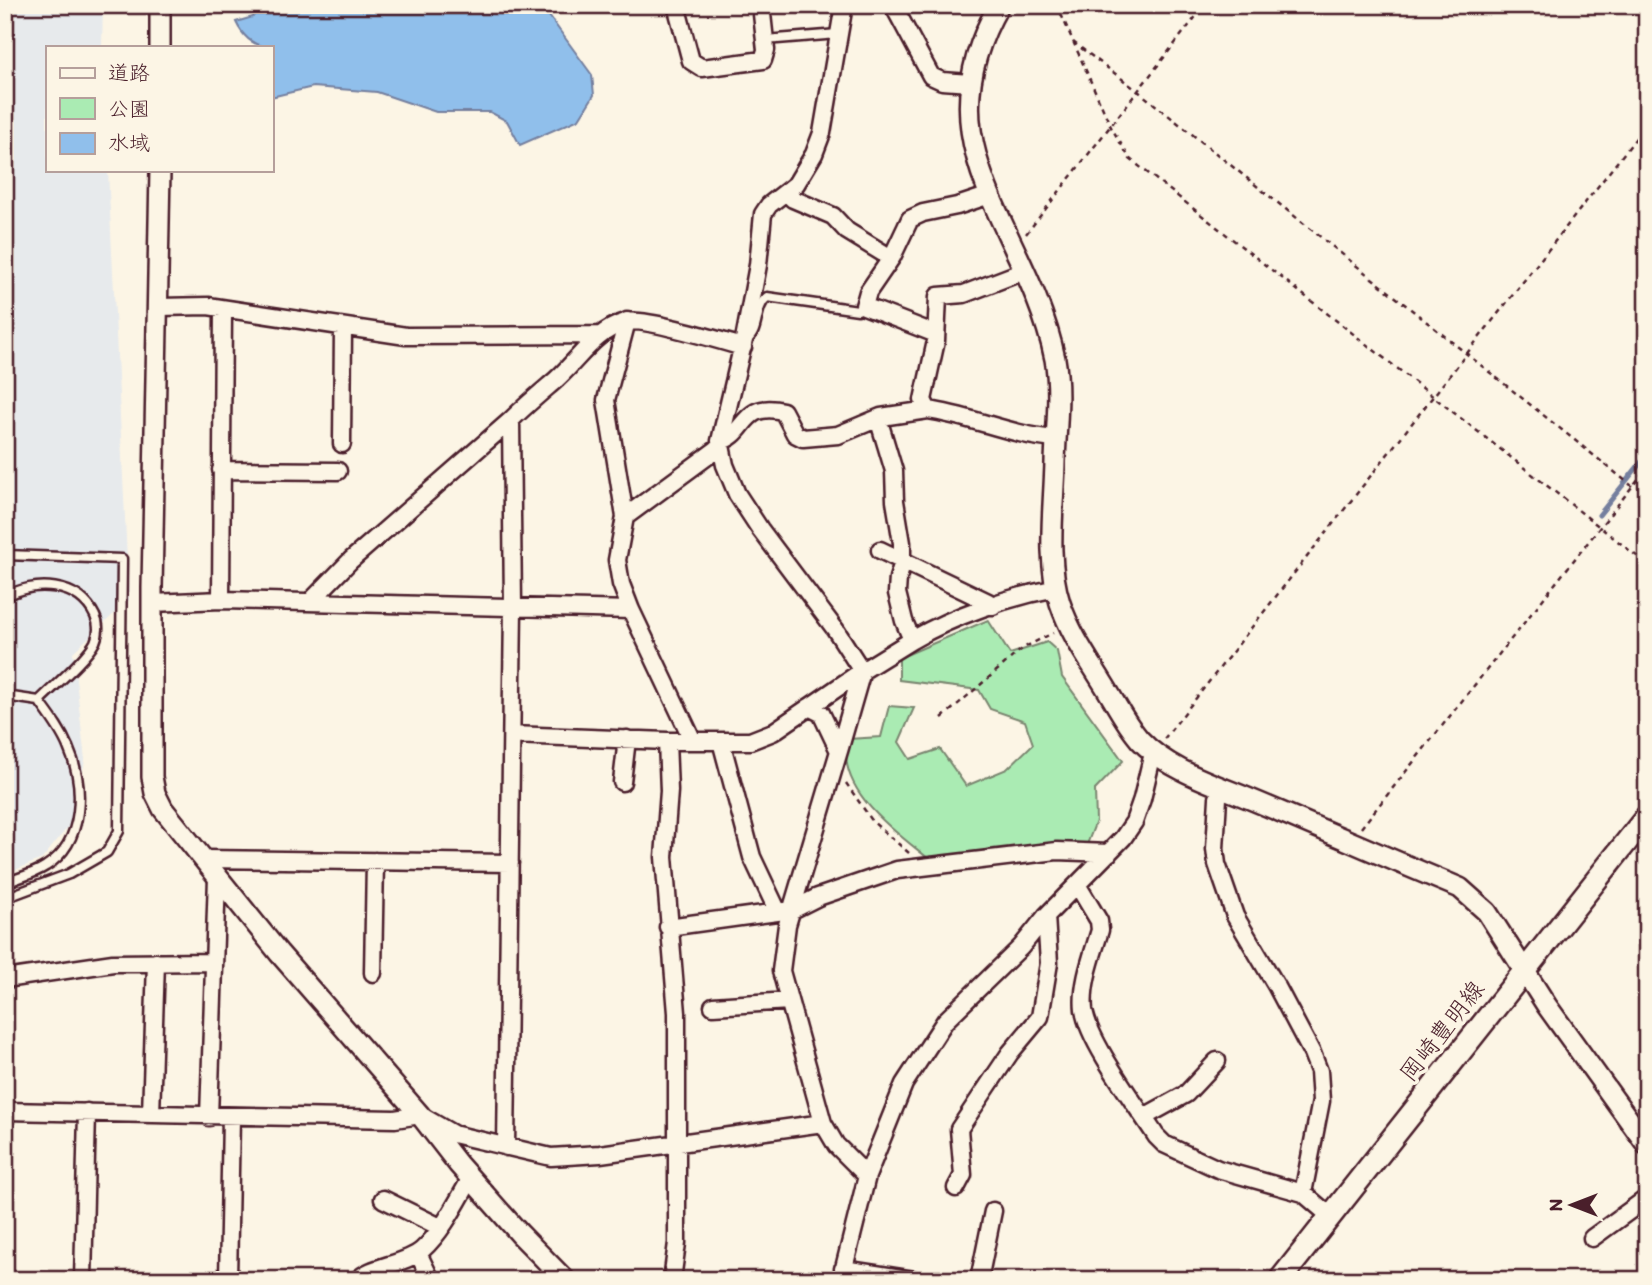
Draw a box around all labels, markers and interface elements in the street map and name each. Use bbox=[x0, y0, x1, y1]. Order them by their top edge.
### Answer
legend bbox=[46, 46, 273, 172]
text: 道路 bbox=[108, 60, 150, 85]
text: 公園 bbox=[108, 96, 150, 121]
text: 水域 bbox=[108, 130, 150, 155]
street label: 岡崎豊明線 bbox=[1393, 974, 1490, 1087]
north arrow bbox=[1536, 1170, 1606, 1240]
text: N bbox=[1544, 1199, 1567, 1211]

